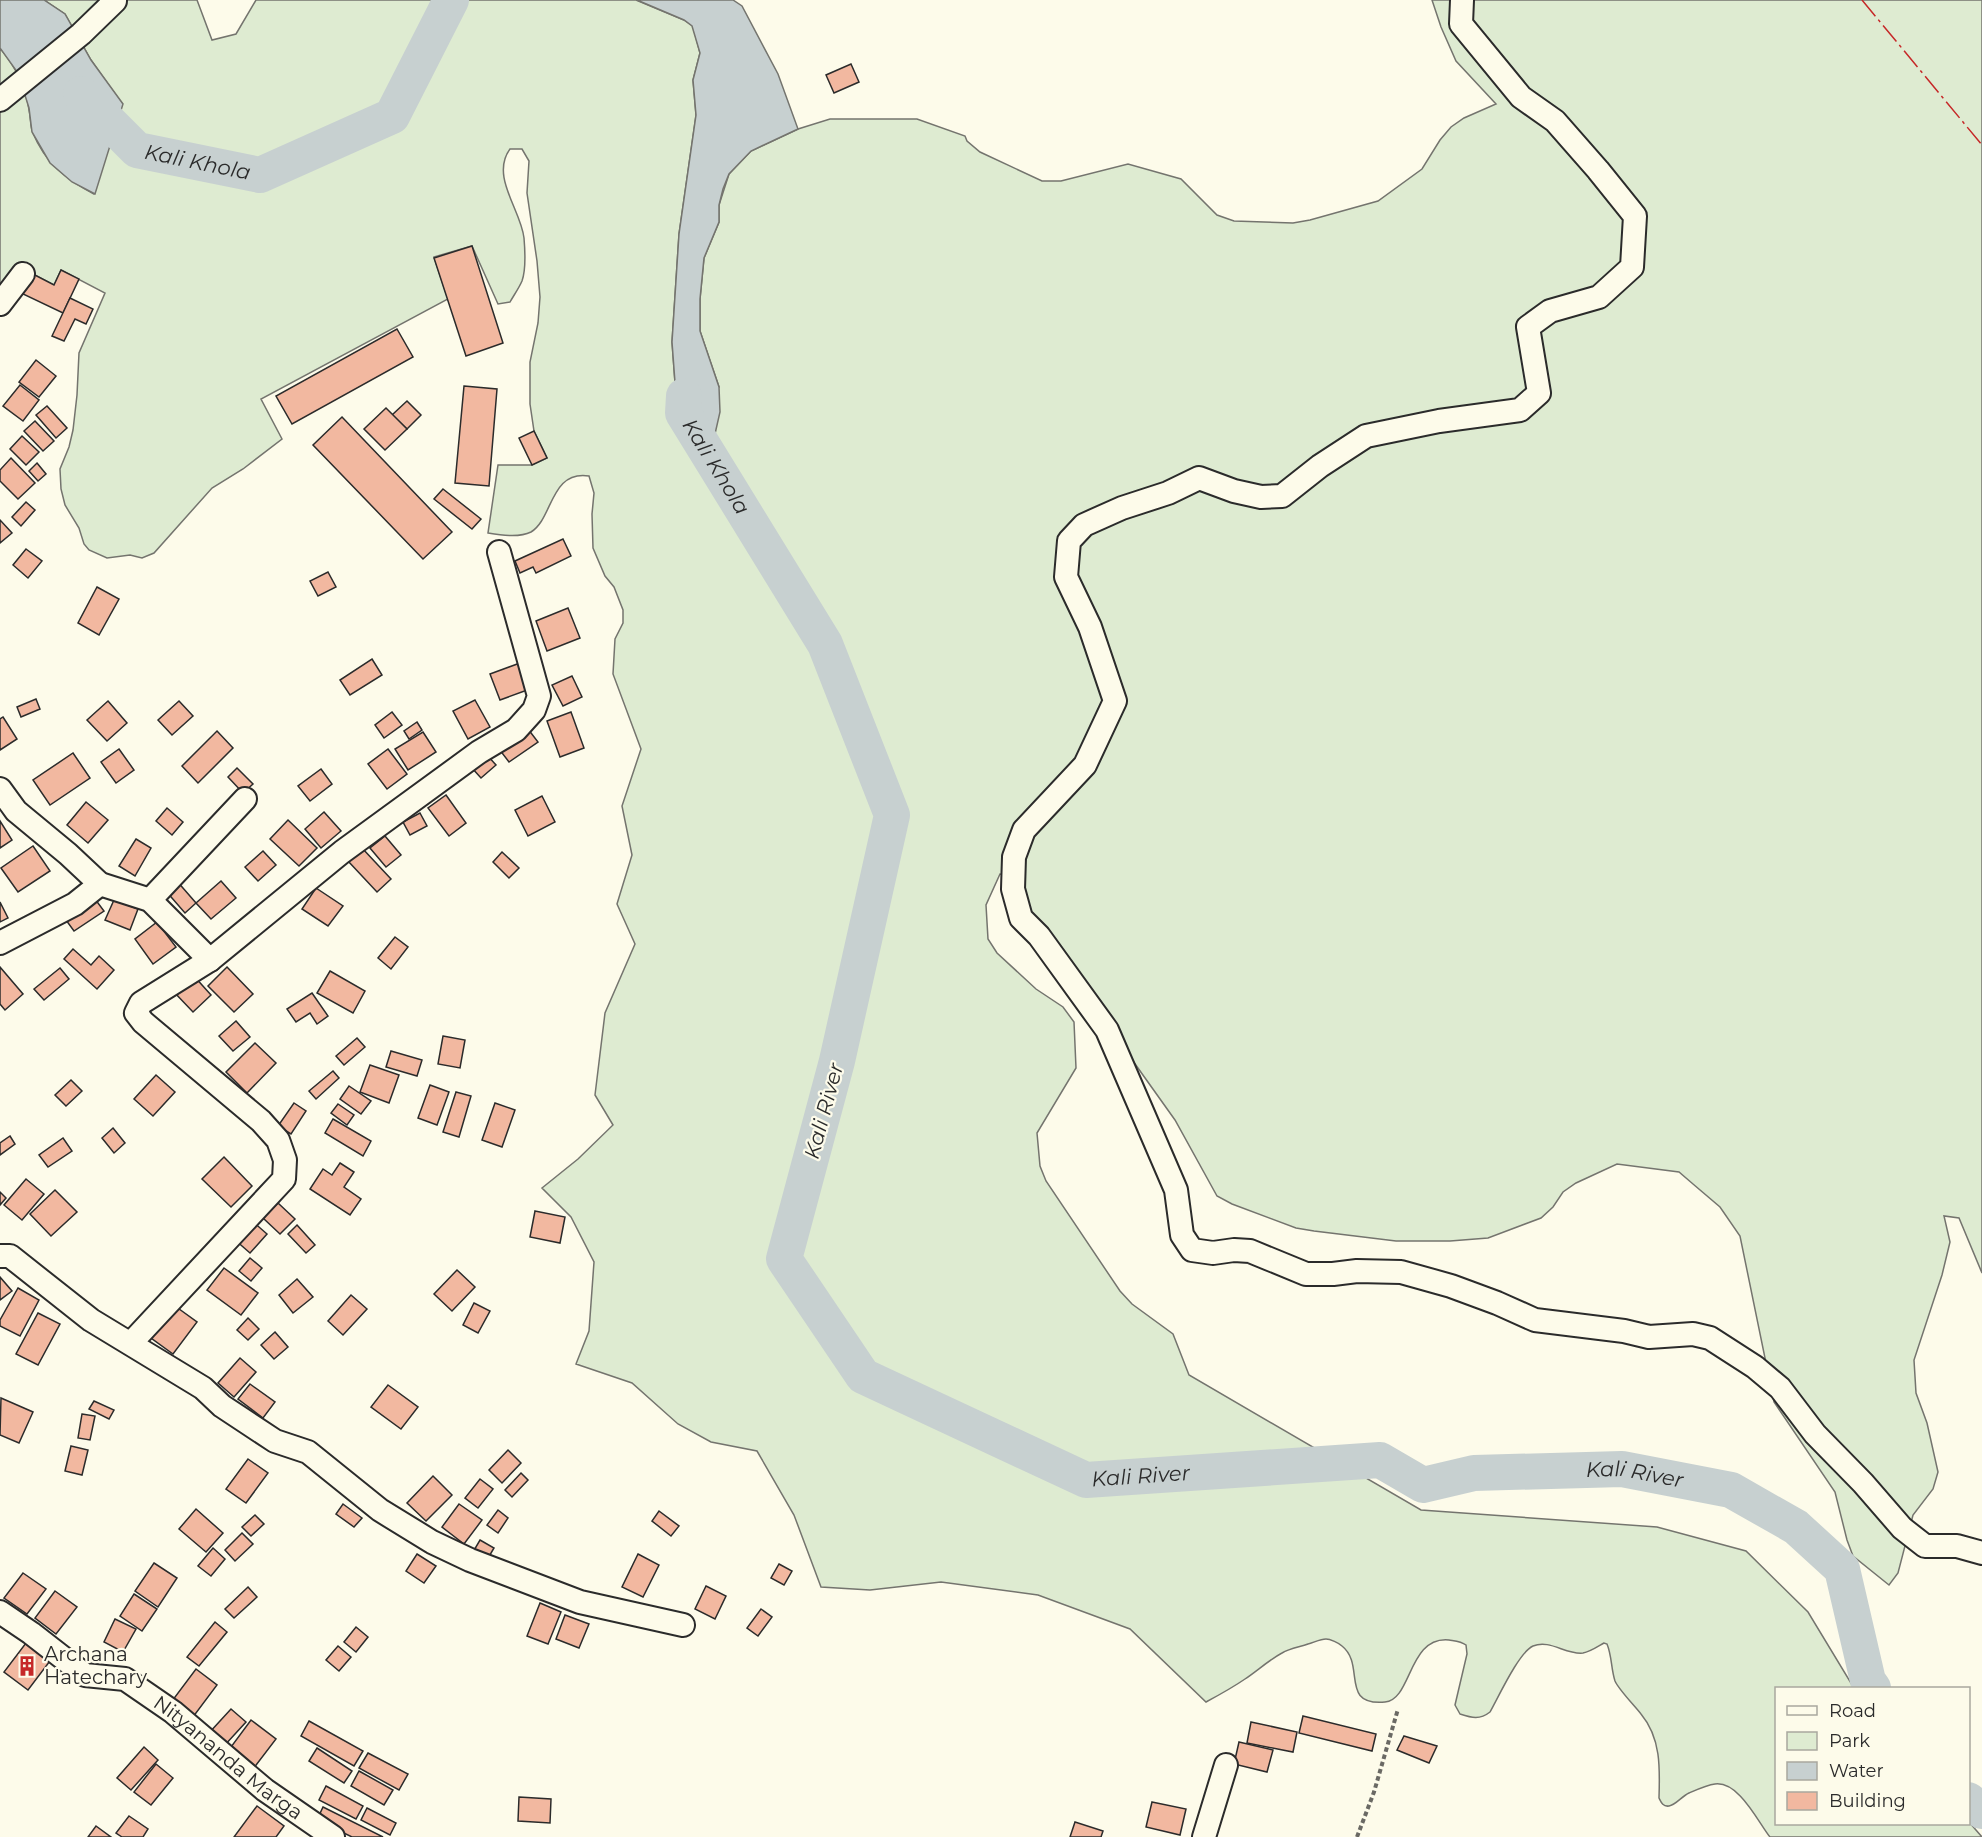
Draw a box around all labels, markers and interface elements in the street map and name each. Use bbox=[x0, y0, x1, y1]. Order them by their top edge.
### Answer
water label: Kali Khola bbox=[142, 139, 253, 185]
water label: Kali Khola bbox=[678, 414, 755, 519]
water label: Kali River bbox=[799, 1060, 848, 1162]
water label: Kali River bbox=[1585, 1456, 1686, 1493]
water label: Kali River bbox=[1091, 1460, 1191, 1492]
place label: Archana Hatechary bbox=[44, 1642, 147, 1689]
building icon: Archana Hatechary bbox=[15, 1654, 39, 1678]
legend bbox=[1775, 1687, 1970, 1825]
street label: Nityananda Marga bbox=[149, 1690, 308, 1825]
text: Road bbox=[1829, 1700, 1876, 1722]
text: Park bbox=[1829, 1730, 1870, 1752]
text: Water bbox=[1829, 1760, 1884, 1782]
text: Building bbox=[1829, 1790, 1906, 1812]

